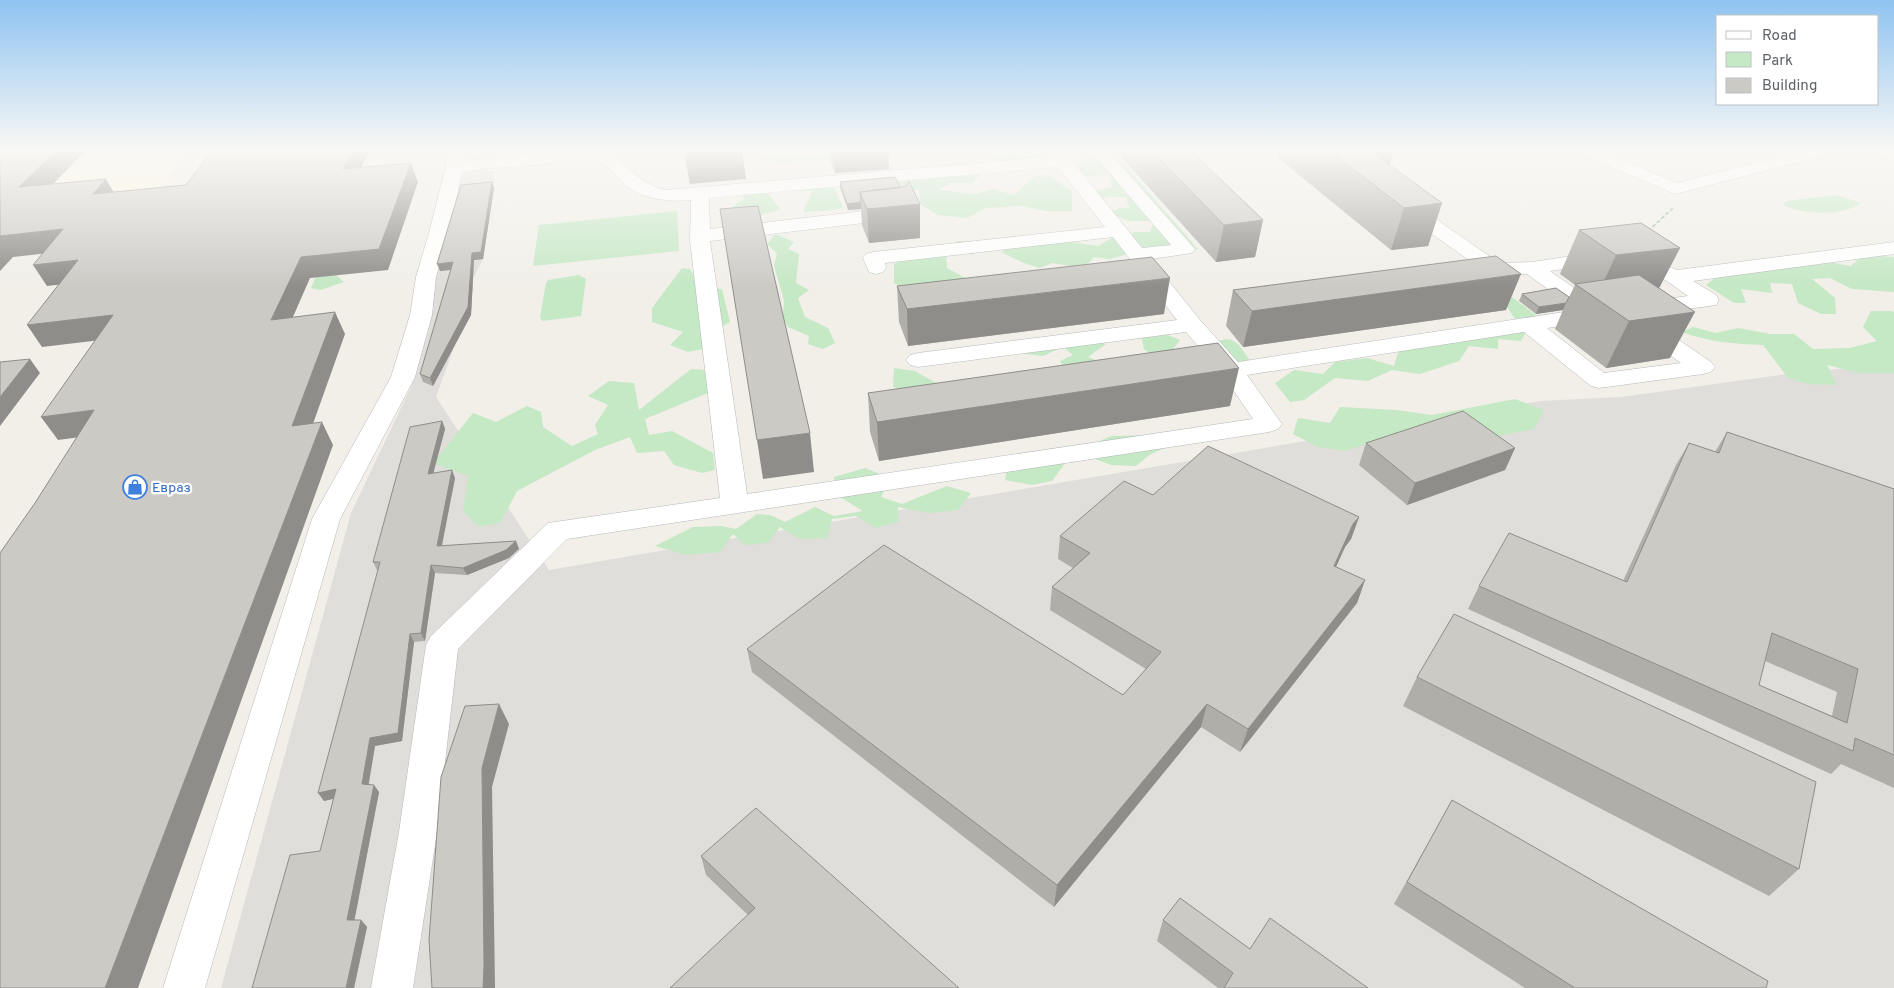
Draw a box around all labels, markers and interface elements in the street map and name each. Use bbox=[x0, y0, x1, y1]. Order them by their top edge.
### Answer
legend bbox=[1716, 15, 1879, 105]
text: Road bbox=[1762, 27, 1797, 46]
text: Park bbox=[1762, 52, 1793, 71]
text: Building bbox=[1762, 77, 1817, 96]
shop icon: Евраз bbox=[122, 474, 148, 500]
place label: Евраз bbox=[152, 480, 191, 497]

